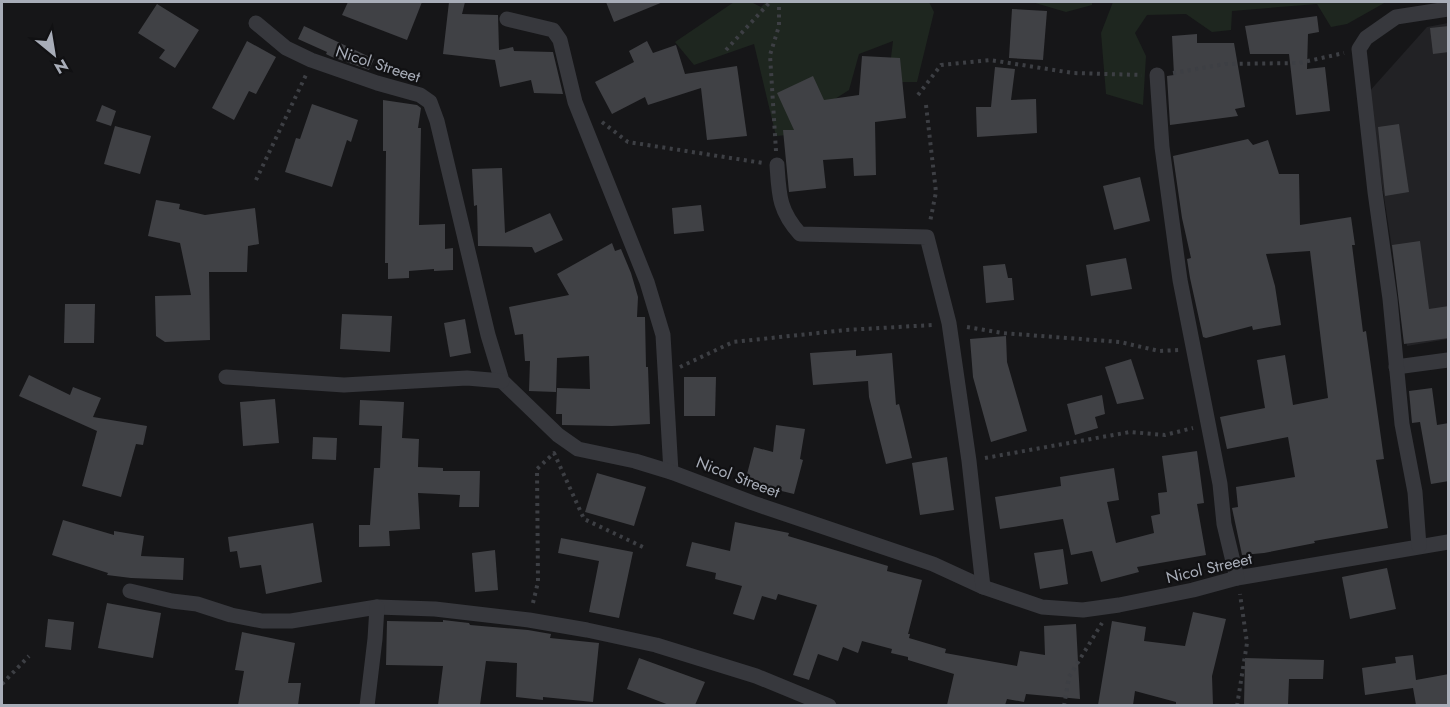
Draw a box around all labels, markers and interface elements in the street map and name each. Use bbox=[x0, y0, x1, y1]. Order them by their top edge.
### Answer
north arrow bbox=[24, 24, 84, 84]
street label: Nicol Streeet bbox=[333, 39, 423, 89]
text: N bbox=[50, 53, 73, 80]
street label: Nicol Streeet bbox=[693, 451, 783, 504]
street label: Nicol Streeet bbox=[1164, 547, 1255, 589]

